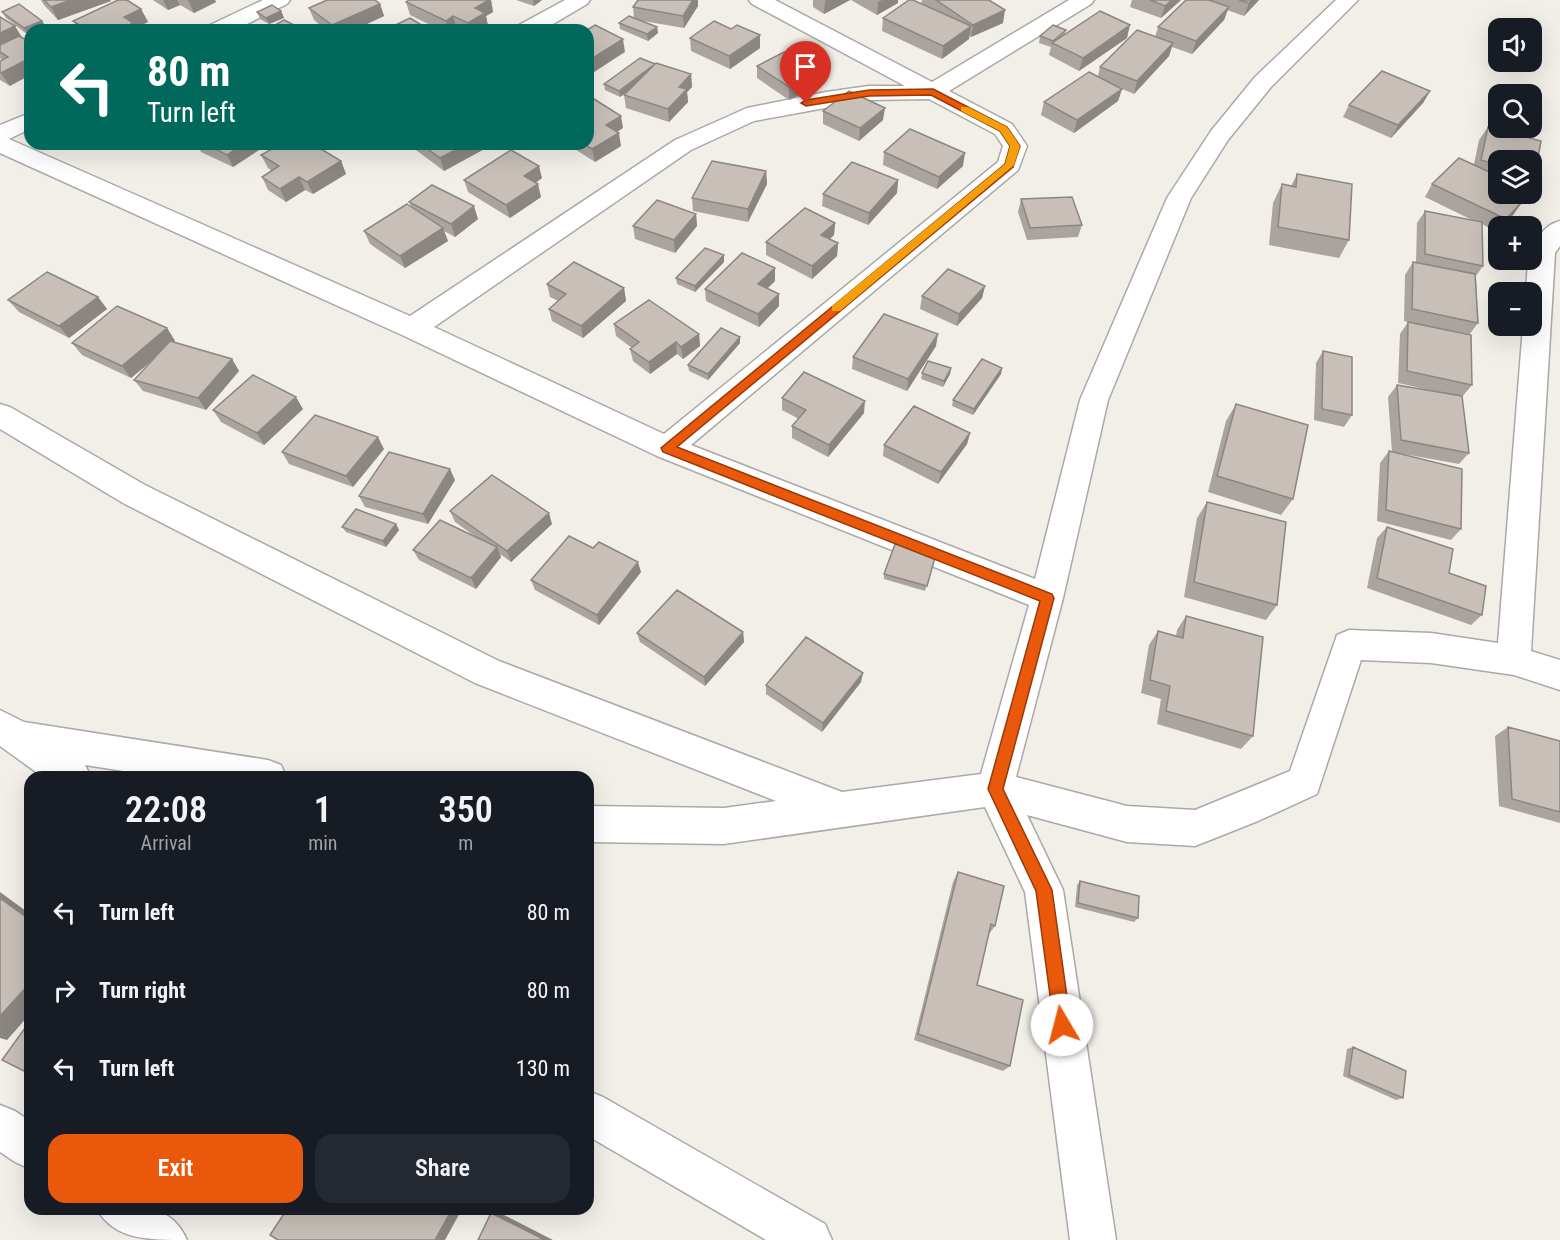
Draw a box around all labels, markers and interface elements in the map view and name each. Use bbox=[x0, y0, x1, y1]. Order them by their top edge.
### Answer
map controls bbox=[1488, 18, 1542, 336]
button: sound bbox=[1488, 18, 1542, 72]
pin bbox=[780, 41, 831, 103]
text: 80 m bbox=[147, 47, 230, 96]
icon: left bbox=[48, 48, 126, 126]
icon: arrive bbox=[789, 50, 822, 83]
button: search bbox=[1488, 84, 1542, 138]
text: Turn left bbox=[147, 97, 236, 129]
button: layers bbox=[1488, 150, 1542, 204]
button: + bbox=[1488, 216, 1542, 270]
button: − bbox=[1488, 282, 1542, 336]
text: 22:08 bbox=[125, 789, 207, 831]
text: 1 bbox=[314, 789, 332, 831]
text: 350 bbox=[439, 789, 493, 831]
text: Arrival bbox=[141, 831, 192, 855]
text: min bbox=[308, 831, 337, 855]
text: m bbox=[458, 831, 473, 855]
icon: left bbox=[48, 896, 81, 929]
text: Turn left bbox=[99, 900, 174, 925]
text: 80 m bbox=[527, 900, 570, 925]
icon: right bbox=[48, 974, 81, 1007]
text: Turn right bbox=[99, 978, 186, 1003]
text: 80 m bbox=[527, 978, 570, 1003]
position arrow bbox=[1030, 993, 1094, 1057]
icon: left bbox=[48, 1052, 81, 1085]
text: Turn left bbox=[99, 1056, 174, 1081]
text: 130 m bbox=[516, 1056, 570, 1081]
button: Exit bbox=[48, 1134, 303, 1203]
button: Share bbox=[315, 1134, 570, 1203]

